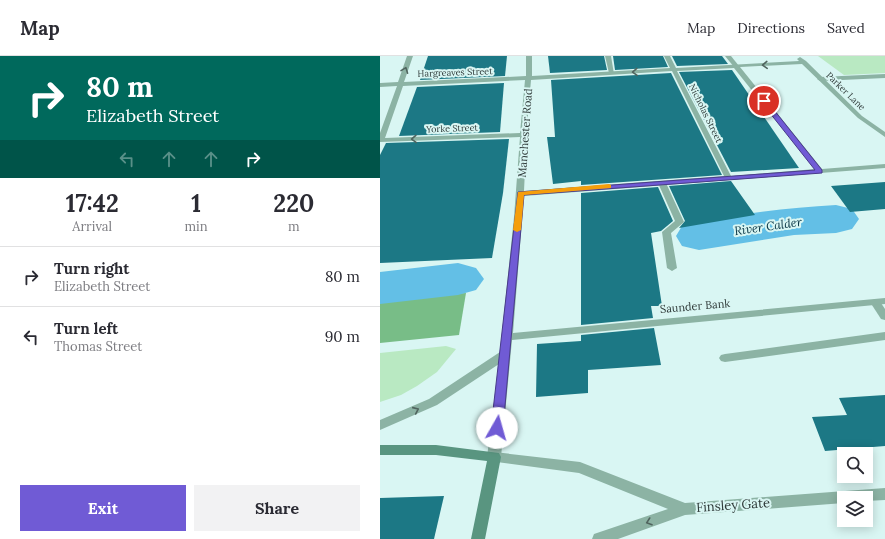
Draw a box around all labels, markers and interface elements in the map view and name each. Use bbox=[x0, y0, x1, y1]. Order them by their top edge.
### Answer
text: Map bbox=[20, 16, 60, 40]
text: Map bbox=[687, 19, 715, 37]
text: Directions bbox=[737, 19, 805, 37]
text: Saved bbox=[827, 19, 865, 37]
one-way arrow bbox=[762, 60, 768, 69]
street label: Hargreaves Street bbox=[417, 65, 493, 79]
one-way arrow bbox=[400, 66, 409, 73]
one-way arrow bbox=[632, 68, 638, 76]
text: 80 m bbox=[86, 69, 153, 105]
street label: Parker Lane bbox=[824, 70, 868, 112]
icon: right bbox=[20, 72, 72, 124]
street label: Nicholas Street bbox=[687, 82, 725, 145]
pin bbox=[747, 84, 781, 118]
street label: Manchester Road bbox=[515, 88, 535, 178]
icon: arrive bbox=[753, 90, 775, 112]
text: Elizabeth Street bbox=[86, 104, 219, 127]
street label: Yorke Street bbox=[425, 122, 479, 134]
one-way arrow bbox=[411, 134, 417, 143]
icon: left bbox=[116, 148, 138, 170]
icon: ahead bbox=[158, 148, 180, 170]
icon: ahead bbox=[200, 148, 222, 170]
icon: right bbox=[242, 148, 264, 170]
text: 17:42 bbox=[66, 188, 119, 219]
text: 1 bbox=[191, 188, 201, 219]
text: 220 bbox=[273, 188, 314, 219]
water label: River Calder bbox=[733, 214, 803, 238]
text: Arrival bbox=[72, 218, 112, 235]
text: min bbox=[184, 218, 208, 235]
text: m bbox=[288, 218, 300, 235]
text: Turn right bbox=[54, 259, 130, 278]
icon: right bbox=[20, 266, 42, 288]
text: 80 m bbox=[325, 267, 360, 286]
text: Elizabeth Street bbox=[54, 278, 150, 295]
street label: Saunder Bank bbox=[659, 296, 731, 316]
text: Turn left bbox=[54, 319, 118, 338]
icon: left bbox=[20, 326, 42, 348]
text: 90 m bbox=[325, 327, 360, 346]
text: Thomas Street bbox=[54, 338, 142, 355]
one-way arrow bbox=[411, 407, 419, 415]
position arrow bbox=[476, 407, 518, 449]
map controls bbox=[837, 447, 873, 527]
button: search bbox=[837, 447, 873, 483]
button: Exit bbox=[20, 485, 186, 531]
button: Share bbox=[194, 485, 360, 531]
button: layers bbox=[837, 491, 873, 527]
street label: Finsley Gate bbox=[695, 494, 771, 516]
one-way arrow bbox=[645, 517, 652, 525]

